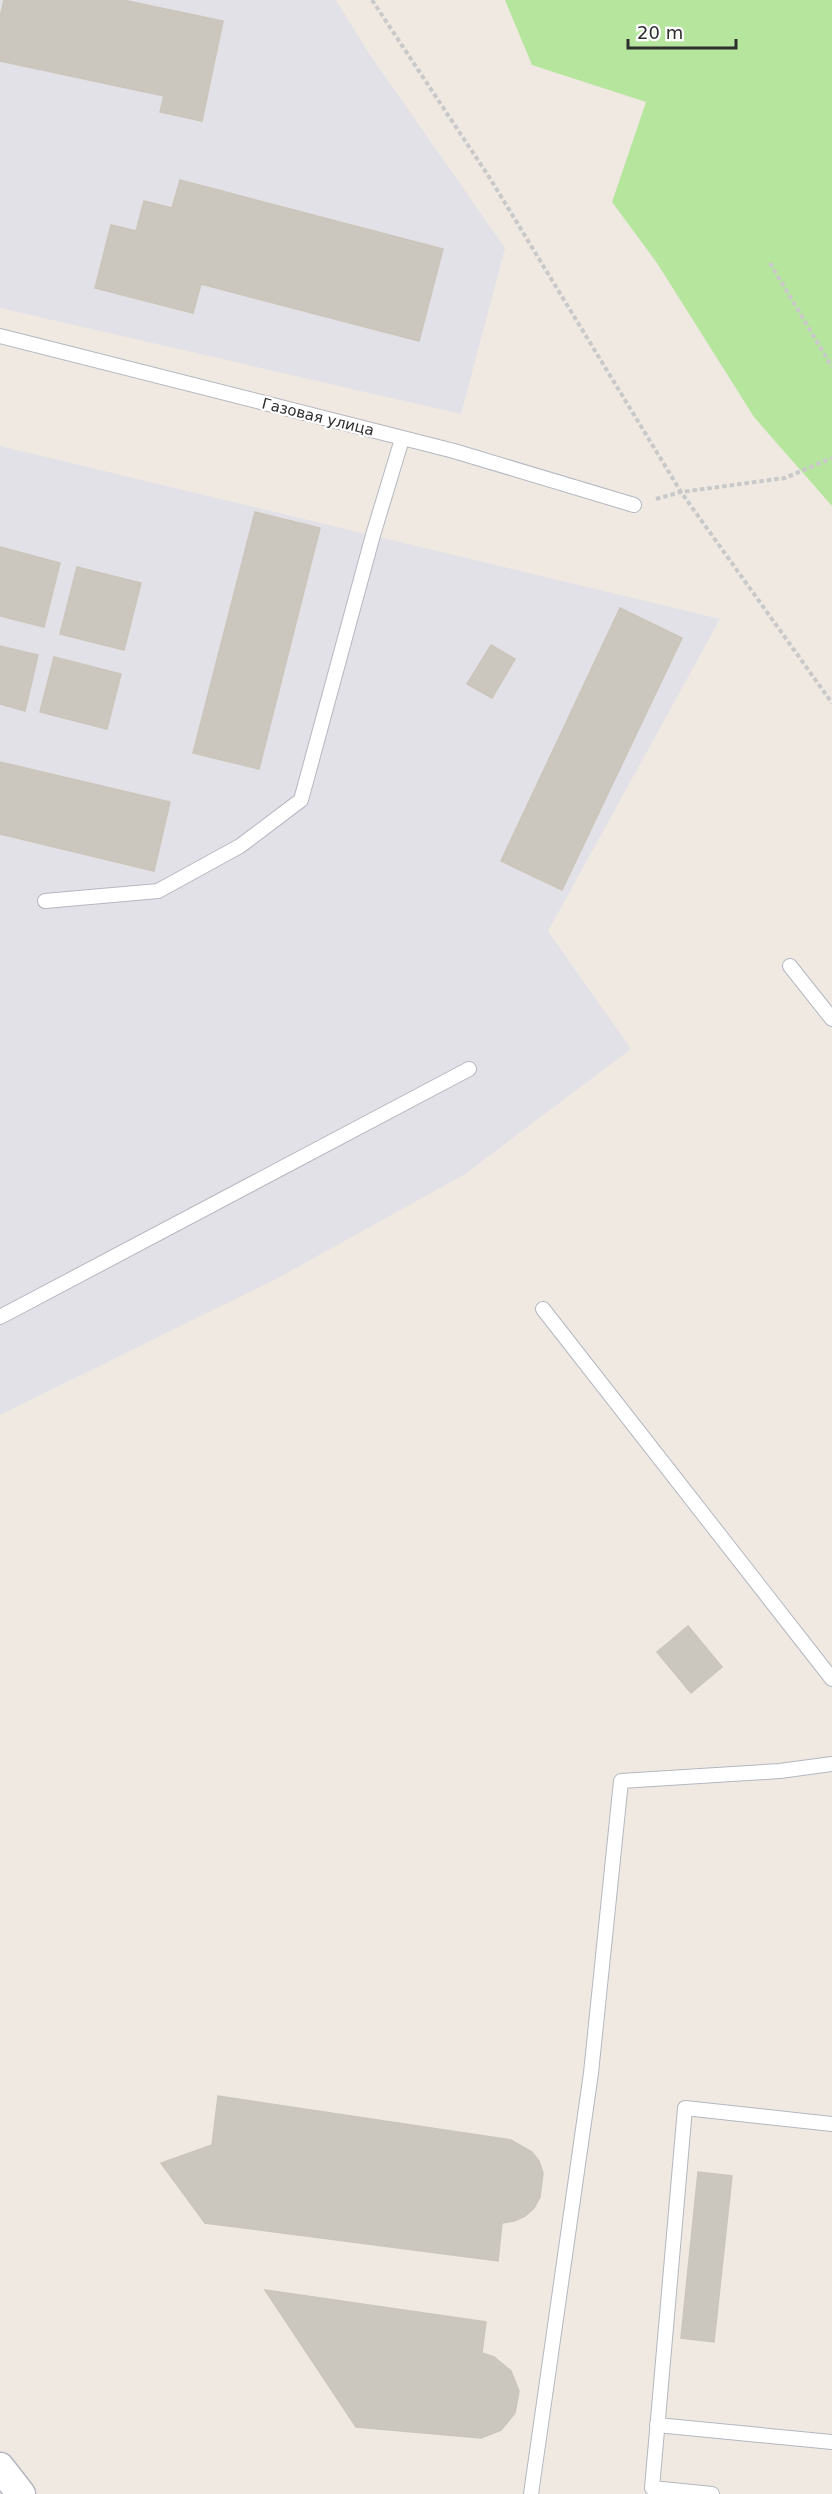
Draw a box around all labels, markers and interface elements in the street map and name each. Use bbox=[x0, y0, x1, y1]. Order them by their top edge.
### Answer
scale bar bbox=[628, 12, 736, 50]
text: 20 m bbox=[637, 22, 683, 43]
street label: Газовая улица bbox=[260, 394, 376, 440]

